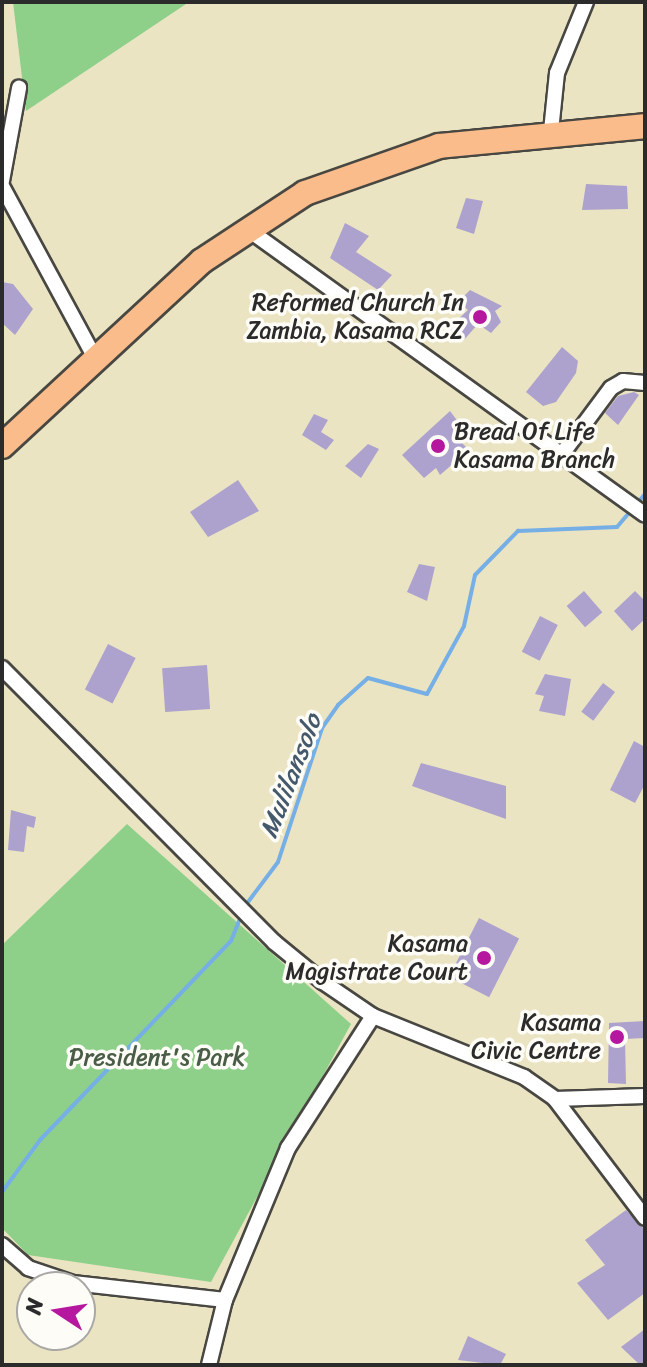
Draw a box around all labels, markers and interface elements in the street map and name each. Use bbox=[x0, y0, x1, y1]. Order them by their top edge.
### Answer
place label: Reformed Church In Zambia, Kasama RCZ bbox=[246, 289, 464, 345]
marker: Reformed Church In Zambia, Kasama RCZ bbox=[471, 308, 489, 326]
place label: Bread Of Life Kasama Branch bbox=[454, 418, 615, 474]
marker: Bread Of Life Kasama Branch bbox=[429, 437, 447, 455]
water label: Mulilansolo bbox=[253, 710, 329, 842]
place label: Kasama Magistrate Court bbox=[286, 930, 468, 986]
marker: Kasama Magistrate Court bbox=[475, 949, 493, 967]
place label: Kasama Civic Centre bbox=[470, 1009, 601, 1065]
marker: Kasama Civic Centre bbox=[608, 1028, 626, 1046]
park label: President's Park bbox=[69, 1044, 245, 1072]
north arrow bbox=[16, 1271, 96, 1351]
text: N bbox=[13, 1295, 55, 1318]

